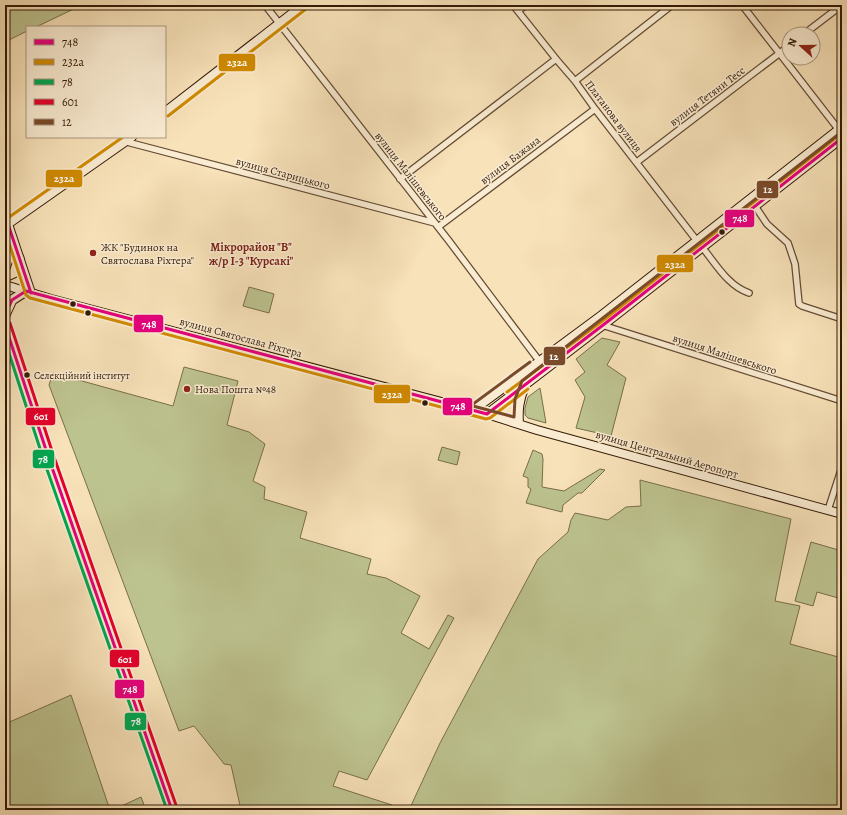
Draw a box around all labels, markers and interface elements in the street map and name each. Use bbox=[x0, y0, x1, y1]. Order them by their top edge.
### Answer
legend bbox=[26, 26, 166, 138]
north arrow bbox=[781, 26, 821, 66]
text: 748 bbox=[62, 34, 78, 50]
text: N bbox=[784, 36, 801, 49]
line badge: 232а bbox=[218, 53, 256, 72]
text: 232а bbox=[62, 54, 84, 70]
text: 232а bbox=[227, 55, 248, 70]
street label: вулиця Тетяни Тесс bbox=[666, 63, 748, 130]
text: 78 bbox=[62, 74, 73, 90]
street label: Платанова вулиця bbox=[582, 77, 646, 155]
text: 601 bbox=[62, 94, 78, 110]
text: 12 bbox=[62, 114, 72, 130]
street label: вулиця Малішевського bbox=[371, 129, 450, 224]
street label: вулиця Бажана bbox=[477, 132, 544, 188]
street label: вулиця Старицького bbox=[234, 154, 332, 193]
line badge: 232а bbox=[45, 169, 83, 188]
text: 232а bbox=[54, 171, 75, 186]
line badge: 12 bbox=[756, 180, 779, 199]
text: 12 bbox=[763, 182, 773, 197]
line badge: 748 bbox=[724, 209, 755, 228]
text: 748 bbox=[732, 211, 748, 226]
unlabelled marker bbox=[717, 227, 727, 237]
district label: Мікрорайон "В" ж/р I-3 "Курсакі" bbox=[209, 239, 294, 269]
place label: ЖК "Будинок на Святослава Ріхтера" bbox=[101, 240, 194, 268]
marker: ЖК "Будинок на Святослава Ріхтера" bbox=[88, 248, 98, 258]
line badge: 232а bbox=[656, 254, 694, 273]
text: 232а bbox=[665, 257, 686, 272]
unlabelled marker bbox=[68, 299, 78, 309]
unlabelled marker bbox=[83, 308, 93, 318]
line badge: 748 bbox=[133, 314, 164, 333]
street label: вулиця Святослава Ріхтера bbox=[178, 314, 305, 361]
text: 748 bbox=[141, 317, 157, 332]
street label: вулиця Малішевського bbox=[671, 331, 779, 379]
line badge: 12 bbox=[543, 346, 566, 366]
text: 12 bbox=[549, 349, 559, 364]
place label: Селекційний інститут bbox=[34, 369, 130, 382]
marker: Селекційний інститут bbox=[22, 370, 32, 380]
place label: Нова Пошта №48 bbox=[195, 382, 276, 397]
marker: Нова Пошта №48 bbox=[182, 384, 192, 394]
line badge: 232а bbox=[373, 384, 411, 404]
text: 232а bbox=[382, 387, 403, 402]
line badge: 748 bbox=[442, 397, 473, 416]
unlabelled marker bbox=[420, 398, 430, 408]
text: 748 bbox=[450, 399, 466, 414]
line badge: 601 bbox=[25, 407, 56, 426]
text: 601 bbox=[34, 409, 48, 424]
street label: вулиця Центральний Аеропорт bbox=[594, 427, 740, 482]
line badge: 78 bbox=[32, 449, 55, 469]
text: 78 bbox=[38, 452, 48, 467]
line badge: 601 bbox=[109, 649, 140, 668]
text: 601 bbox=[118, 652, 132, 667]
line badge: 748 bbox=[114, 679, 145, 699]
text: 748 bbox=[122, 682, 138, 697]
line badge: 78 bbox=[124, 712, 147, 731]
text: 78 bbox=[131, 714, 141, 729]

